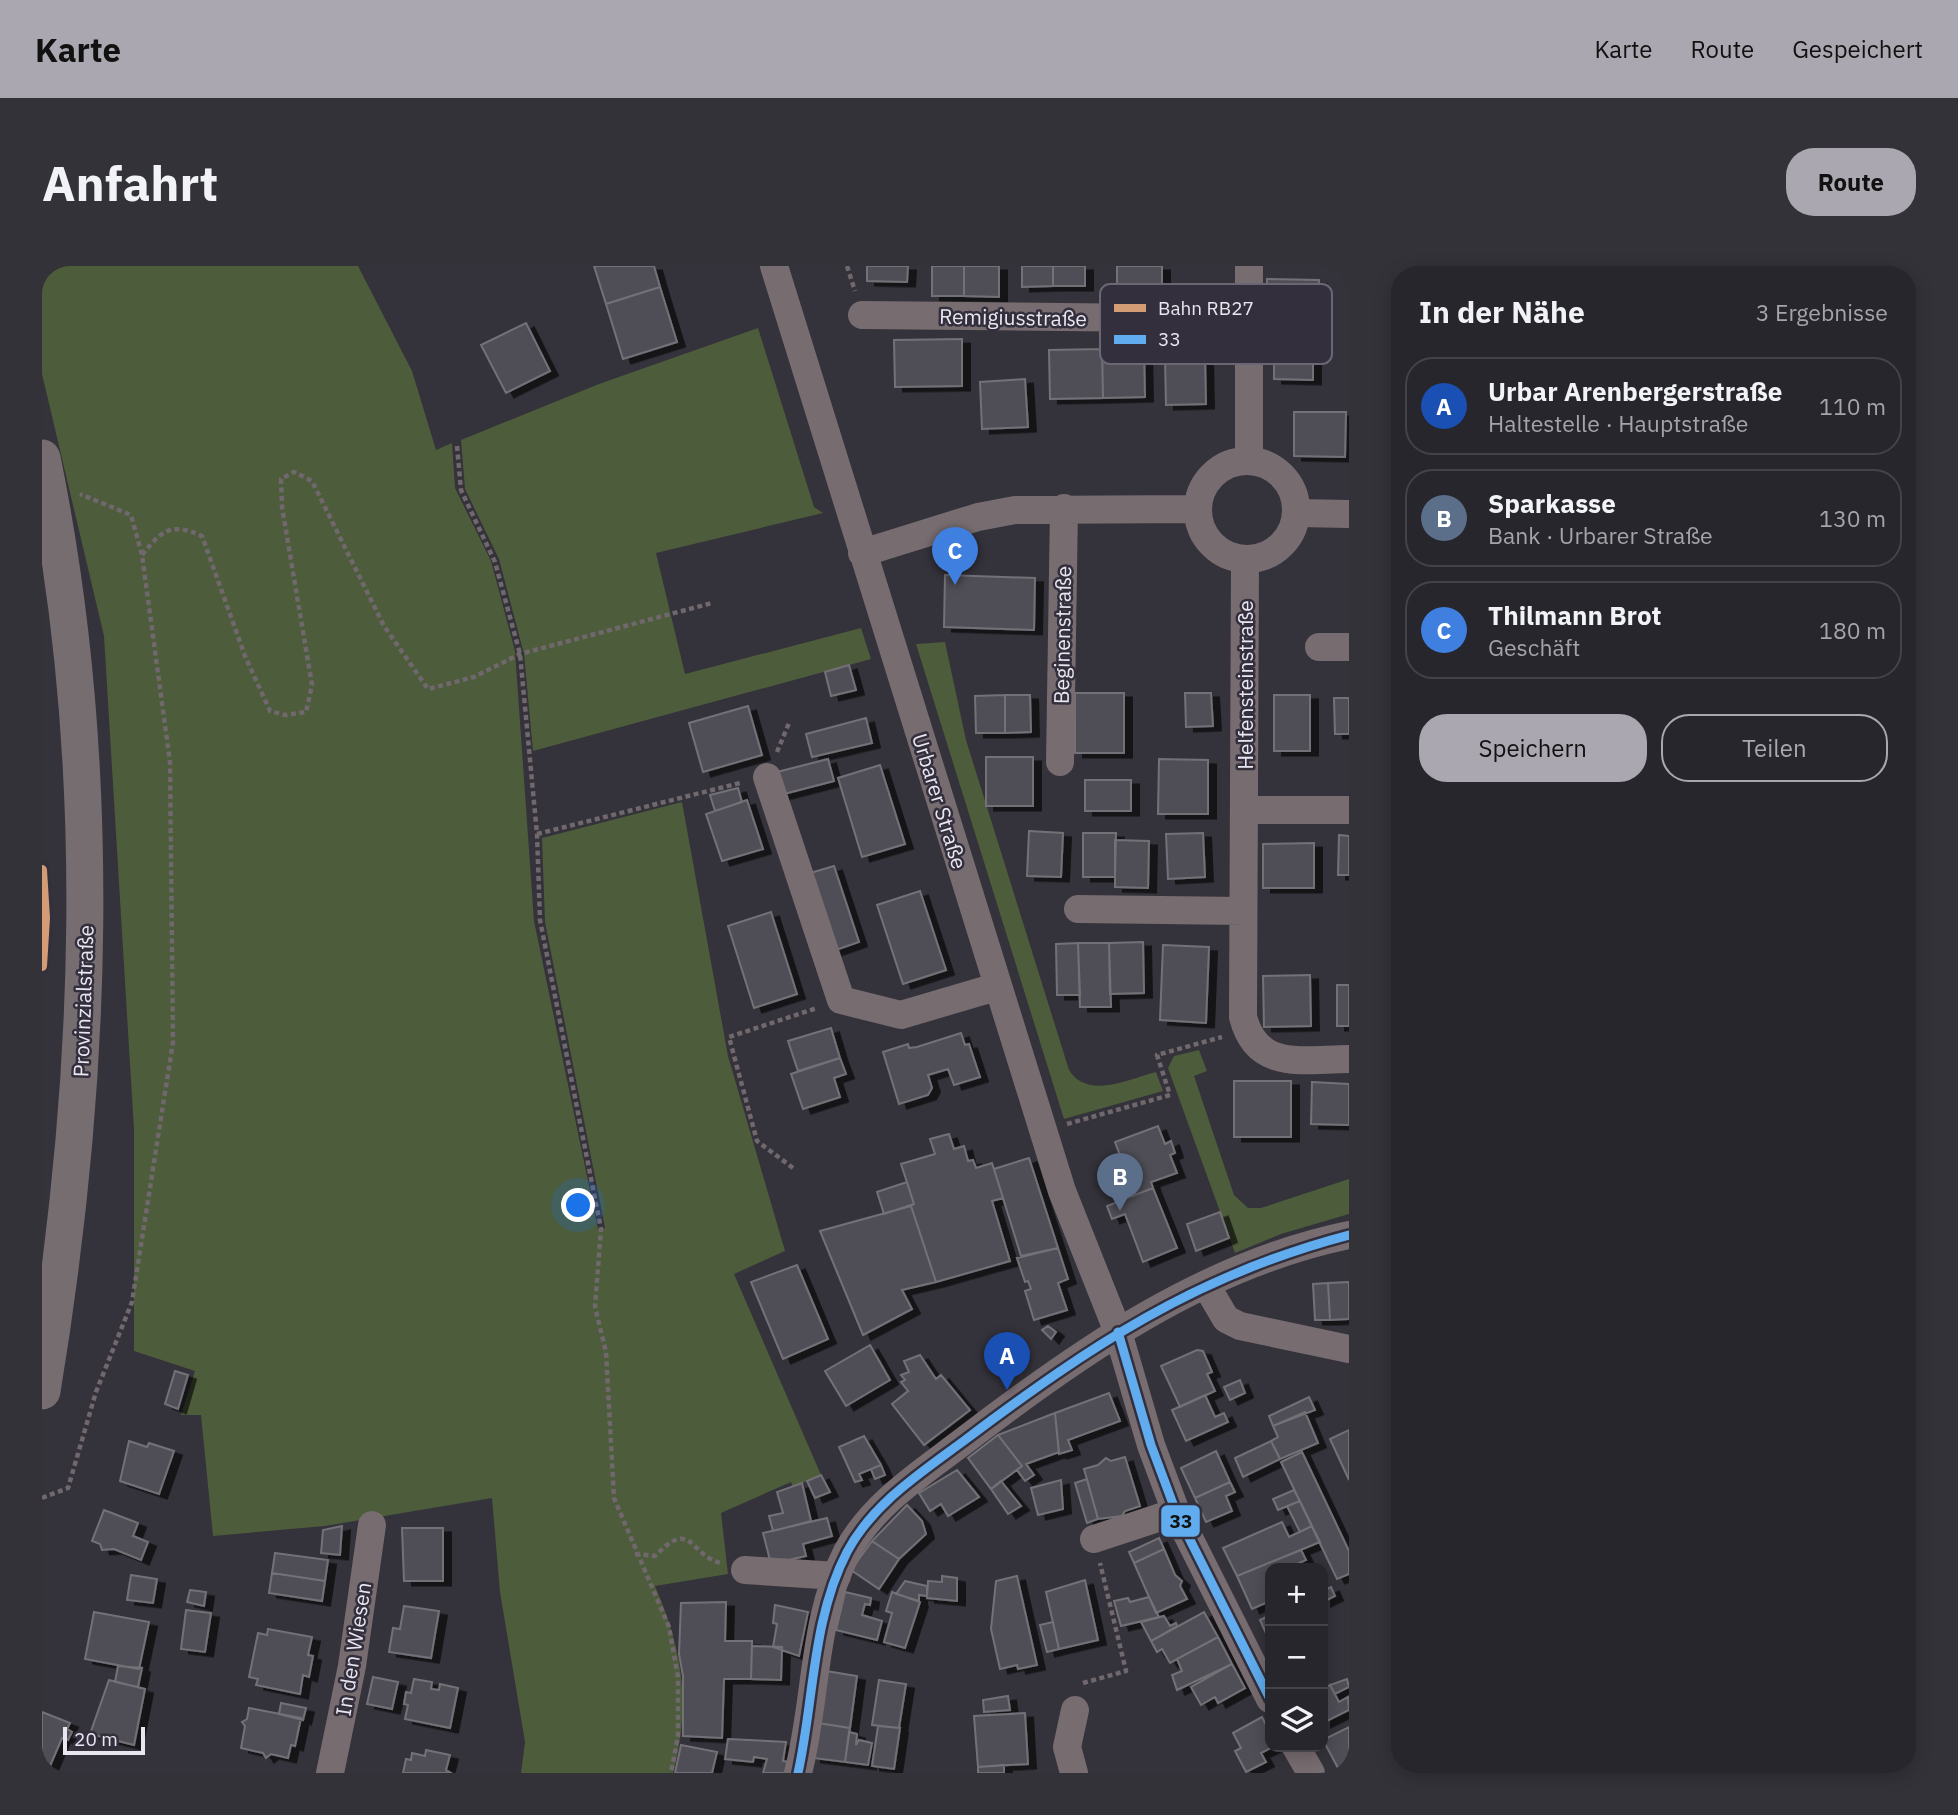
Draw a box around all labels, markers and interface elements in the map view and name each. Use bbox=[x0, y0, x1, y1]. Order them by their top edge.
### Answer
text: Karte bbox=[35, 28, 121, 71]
text: Karte bbox=[1594, 33, 1653, 65]
text: Route bbox=[1691, 33, 1754, 65]
text: Gespeichert bbox=[1792, 33, 1923, 65]
button: Route bbox=[1786, 148, 1916, 216]
text: Anfahrt bbox=[42, 151, 218, 214]
legend bbox=[1100, 284, 1332, 364]
text: In der Nähe bbox=[1419, 292, 1585, 331]
text: Bahn RB27 bbox=[1158, 296, 1254, 320]
text: 3 Ergebnisse bbox=[1756, 297, 1888, 327]
street label: Remigiusstraße bbox=[939, 302, 1087, 332]
text: 33 bbox=[1158, 327, 1181, 351]
text: Urbar Arenbergerstraße bbox=[1488, 374, 1782, 408]
text: A bbox=[1436, 391, 1452, 421]
text: 110 m bbox=[1819, 391, 1886, 421]
text: Haltestelle · Hauptstraße bbox=[1488, 408, 1748, 438]
text: Sparkasse bbox=[1488, 486, 1616, 520]
text: B bbox=[1436, 503, 1452, 533]
text: 130 m bbox=[1819, 503, 1886, 533]
text: Bank · Urbarer Straße bbox=[1488, 520, 1713, 550]
pin: C bbox=[932, 527, 978, 585]
street label: Beginenstraße bbox=[1047, 566, 1077, 704]
text: Thilmann Brot bbox=[1488, 598, 1661, 632]
street label: Helfensteinstraße bbox=[1231, 600, 1259, 770]
text: C bbox=[1437, 615, 1451, 645]
text: 180 m bbox=[1819, 615, 1886, 645]
text: Geschäft bbox=[1488, 632, 1580, 662]
button: Speichern bbox=[1419, 714, 1647, 782]
button: Teilen bbox=[1661, 714, 1888, 782]
street label: Urbarer Straße bbox=[906, 730, 974, 872]
street label: Provinzialstraße bbox=[66, 924, 100, 1078]
pin: B bbox=[1097, 1153, 1143, 1211]
your location bbox=[561, 1188, 595, 1222]
pin: A bbox=[984, 1332, 1030, 1390]
line badge: 33 bbox=[1160, 1504, 1201, 1538]
text: 33 bbox=[1170, 1509, 1192, 1533]
map controls bbox=[1265, 1563, 1328, 1752]
button: + bbox=[1265, 1563, 1328, 1626]
street label: In den Wiesen bbox=[329, 1580, 377, 1718]
button: − bbox=[1265, 1626, 1328, 1689]
button: layers bbox=[1265, 1689, 1328, 1752]
scale bar bbox=[63, 1724, 145, 1756]
text: 20 m bbox=[74, 1727, 118, 1751]

